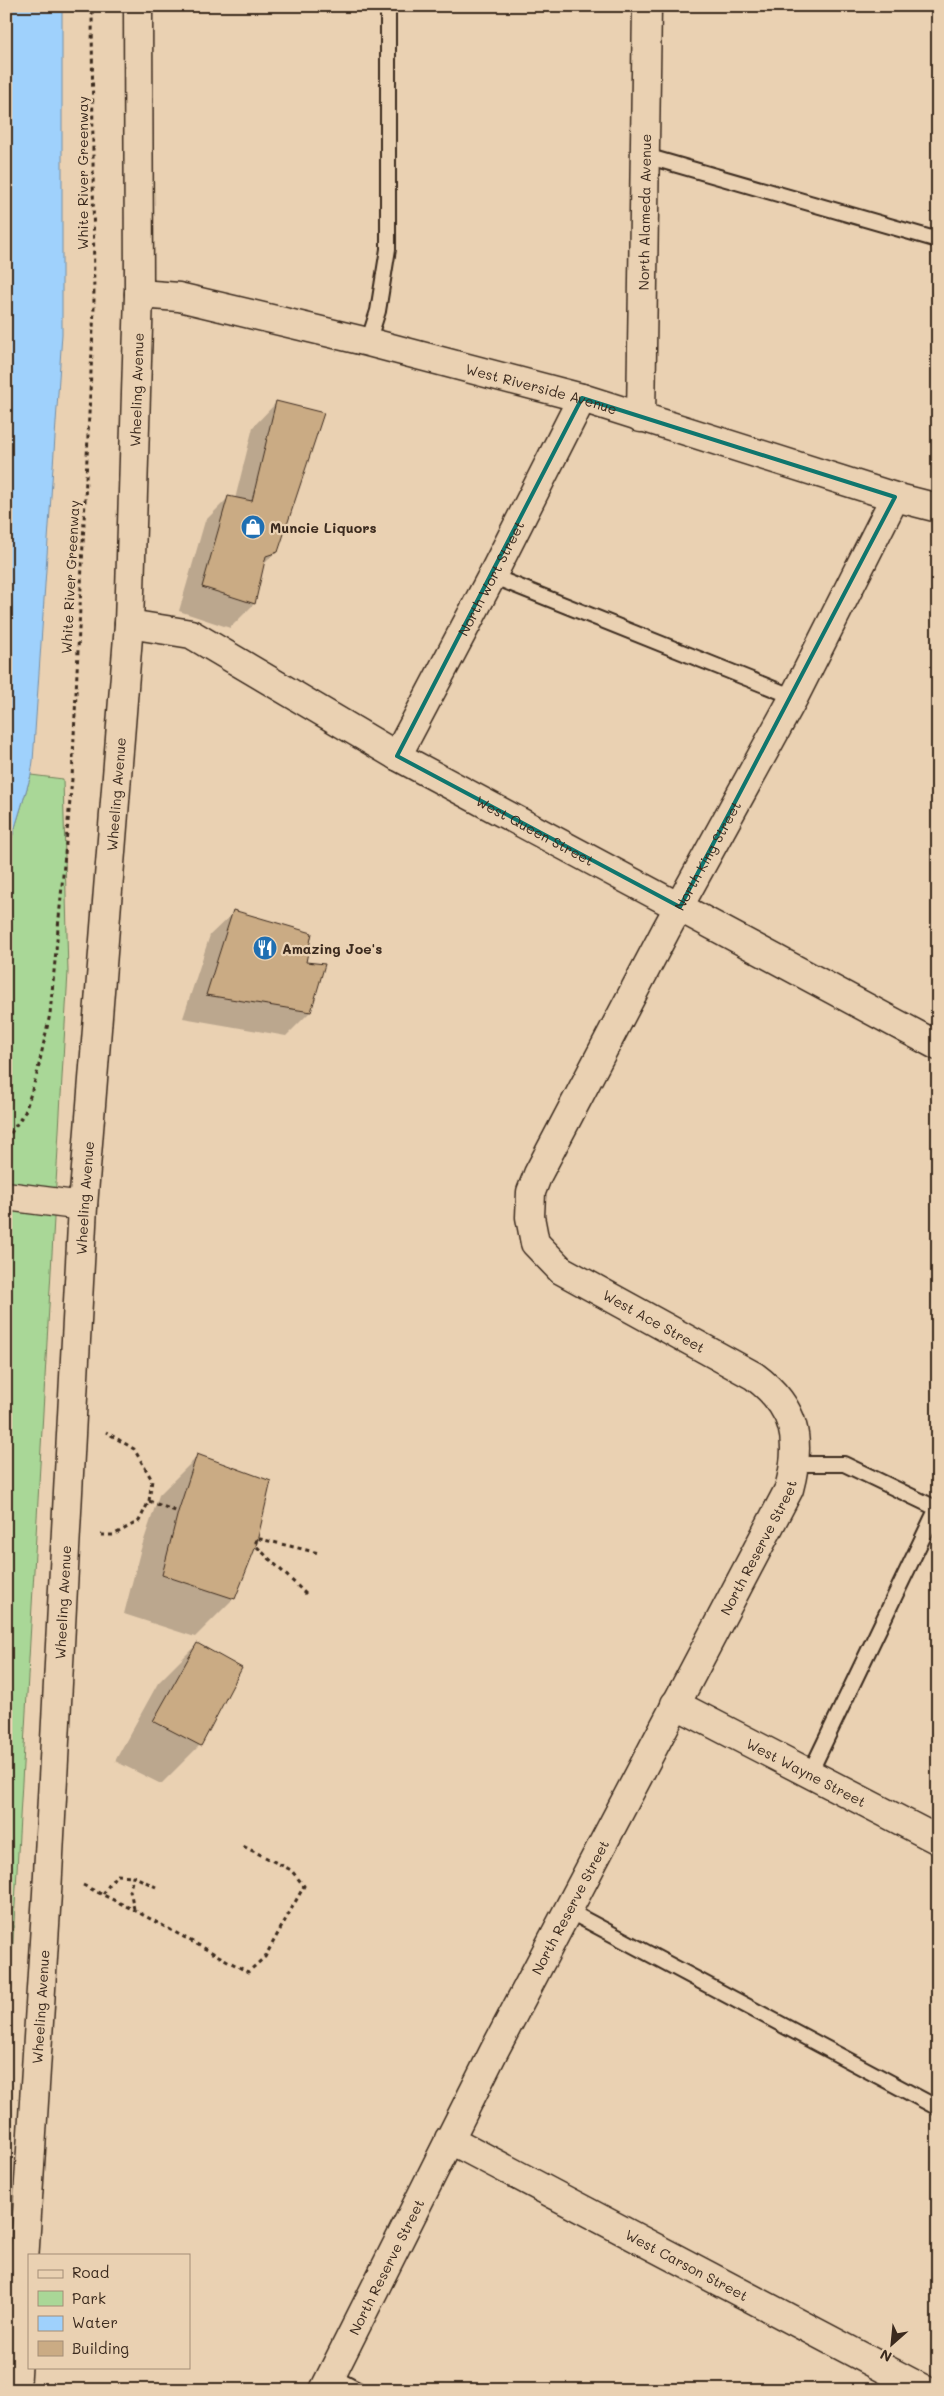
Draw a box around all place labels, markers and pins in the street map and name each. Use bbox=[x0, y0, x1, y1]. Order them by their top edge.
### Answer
shop icon: Muncie Liquors bbox=[240, 514, 266, 540]
place label: Muncie Liquors bbox=[270, 518, 377, 537]
restaurant icon: Amazing Joe's bbox=[252, 935, 278, 961]
place label: Amazing Joe's bbox=[282, 939, 382, 958]

